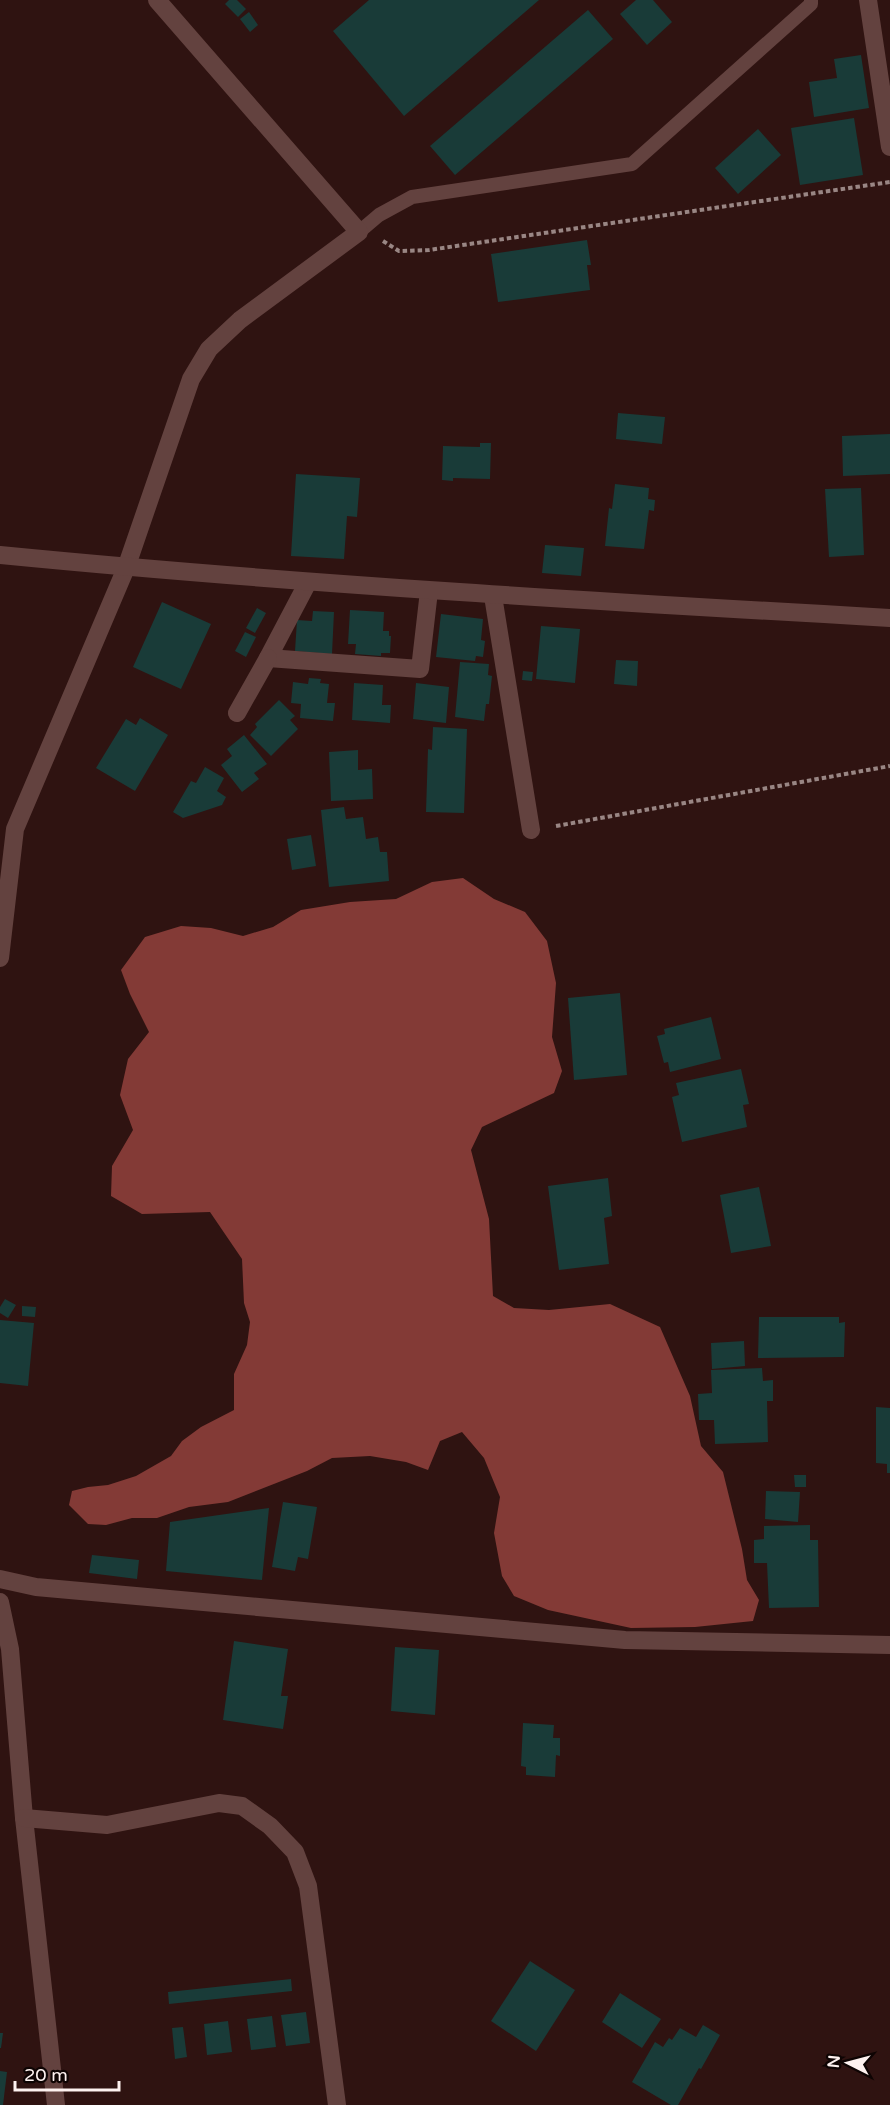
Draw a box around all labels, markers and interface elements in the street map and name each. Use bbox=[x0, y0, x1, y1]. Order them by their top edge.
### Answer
north arrow bbox=[818, 2033, 878, 2093]
scale bar bbox=[15, 2054, 118, 2092]
text: N bbox=[823, 2054, 845, 2069]
text: 20 m bbox=[24, 2064, 68, 2086]

